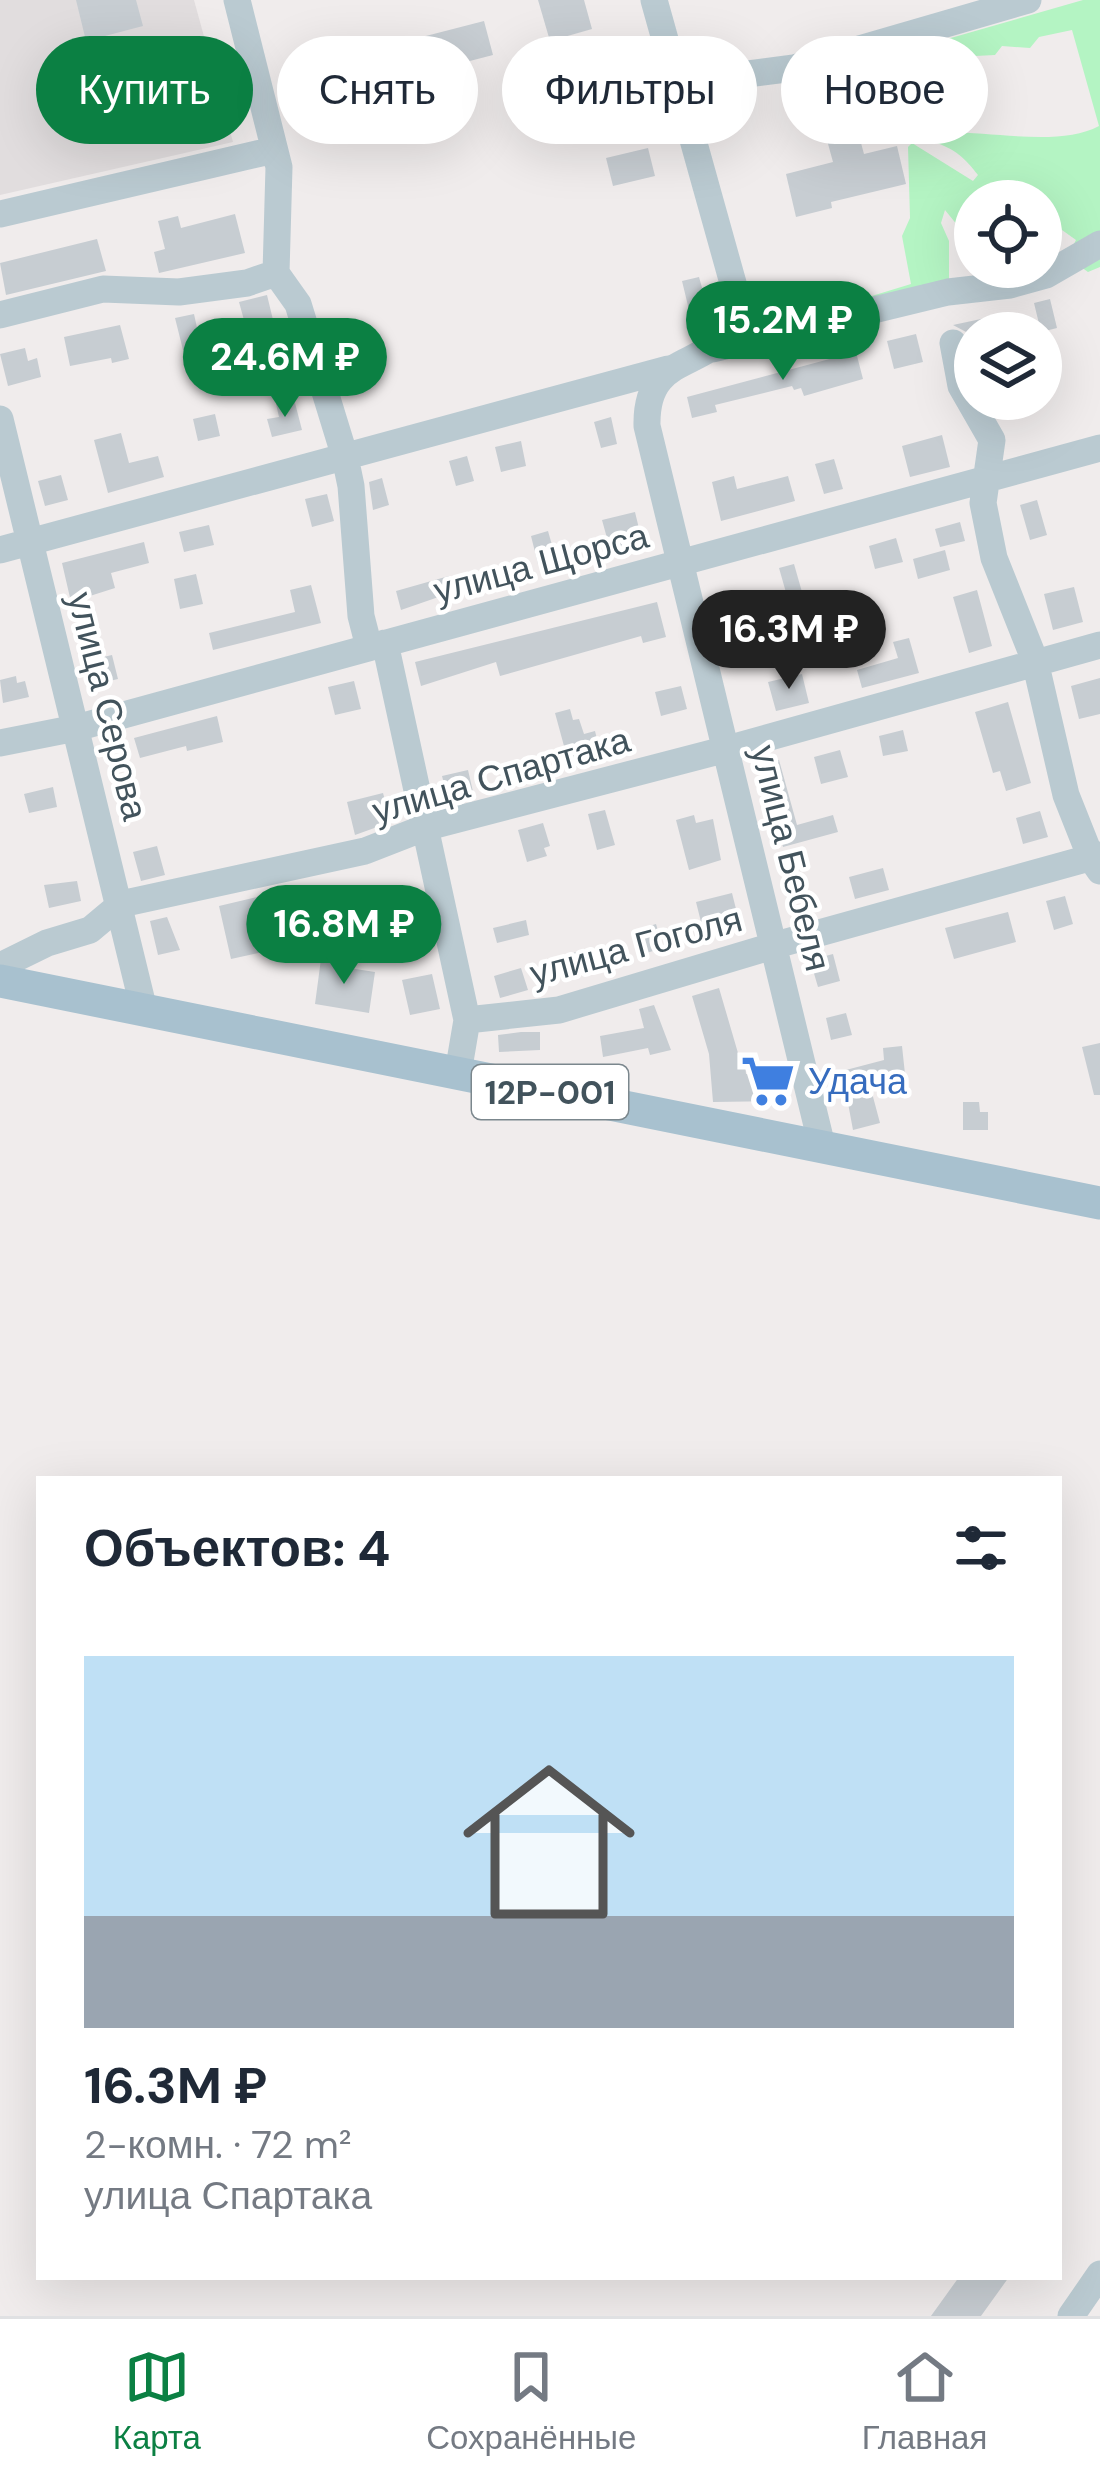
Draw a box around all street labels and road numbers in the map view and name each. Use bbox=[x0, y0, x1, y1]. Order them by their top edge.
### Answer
street label: улица Щорса bbox=[428, 512, 654, 614]
street label: улица Серова bbox=[57, 587, 159, 826]
street label: улица Спартака bbox=[367, 715, 636, 834]
street label: улица Бебеля bbox=[740, 740, 842, 976]
street label: улица Гоголя bbox=[525, 895, 747, 997]
road number: 12Р-001 bbox=[472, 1065, 628, 1119]

